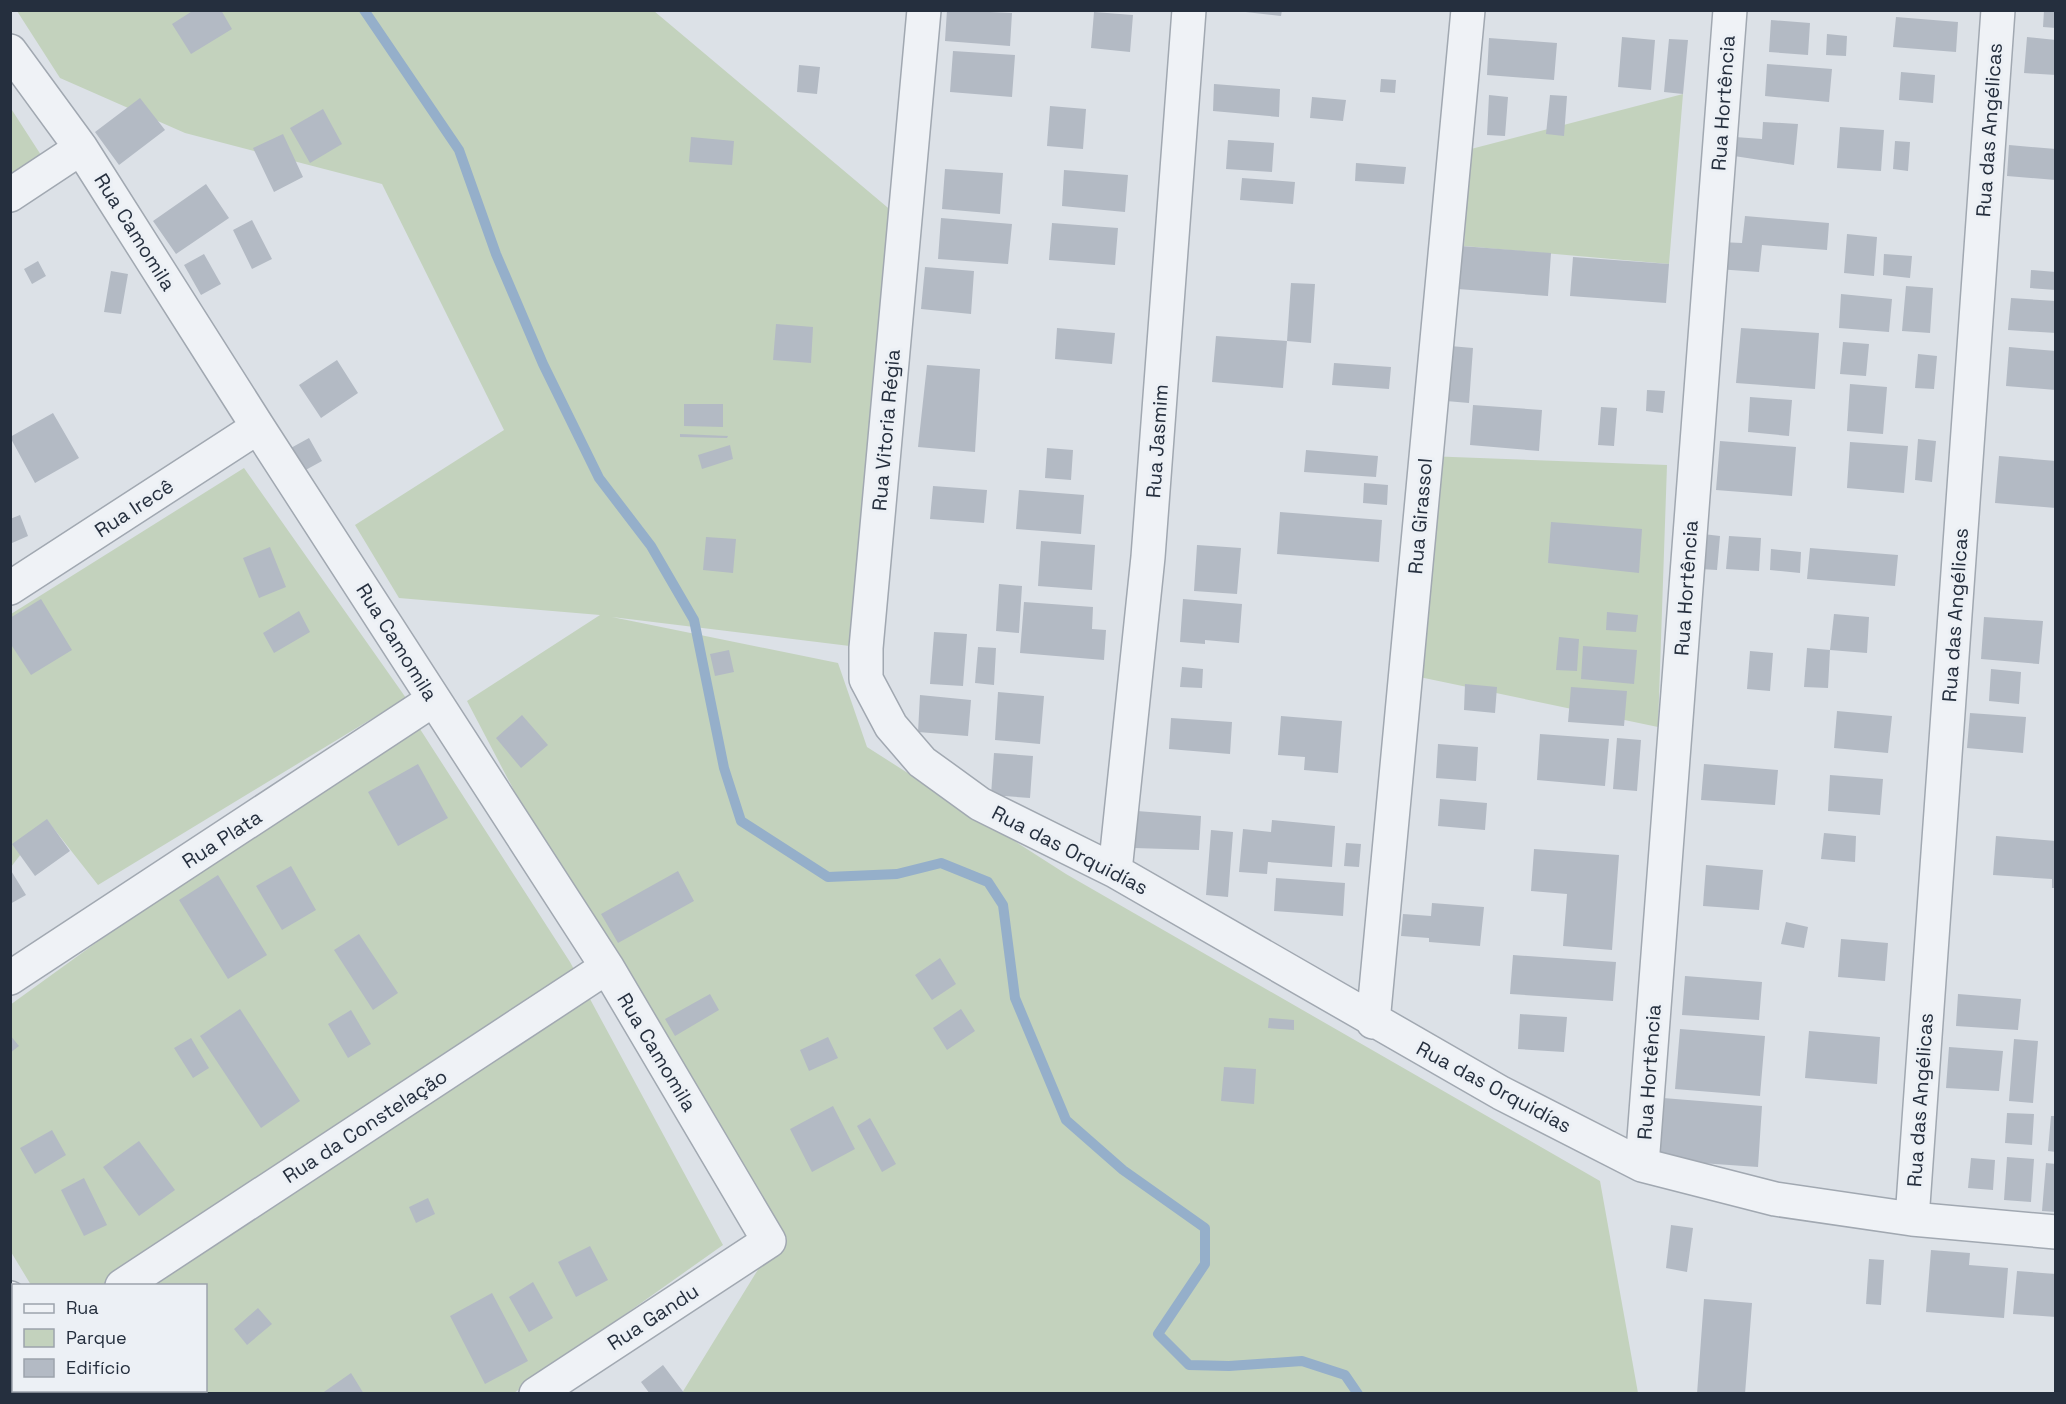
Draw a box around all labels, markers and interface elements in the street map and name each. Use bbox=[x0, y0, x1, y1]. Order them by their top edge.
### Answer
street label: Rua Hortência bbox=[1705, 34, 1741, 172]
street label: Rua das Angélicas bbox=[1970, 42, 2008, 218]
street label: Rua Camomila bbox=[88, 168, 182, 296]
street label: Rua Vitoria Régia bbox=[866, 348, 906, 512]
street label: Rua Jasmim bbox=[1140, 383, 1174, 499]
street label: Rua Girassol bbox=[1402, 457, 1438, 575]
street label: Rua Irecê bbox=[90, 473, 178, 543]
street label: Rua Hortência bbox=[1668, 519, 1704, 657]
street label: Rua das Angélicas bbox=[1936, 527, 1974, 703]
street label: Rua Camomila bbox=[350, 578, 444, 706]
street label: Rua das Orquidías bbox=[988, 799, 1152, 901]
street label: Rua Plata bbox=[177, 804, 267, 874]
street label: Rua Camomila bbox=[611, 988, 703, 1116]
street label: Rua Hortência bbox=[1631, 1003, 1667, 1141]
street label: Rua das Angélicas bbox=[1901, 1012, 1939, 1188]
street label: Rua das Orquidías bbox=[1412, 1035, 1576, 1139]
street label: Rua da Constelação bbox=[278, 1063, 452, 1189]
street label: Rua Gandu bbox=[602, 1278, 704, 1356]
legend bbox=[12, 1284, 207, 1392]
text: Rua bbox=[66, 1296, 99, 1319]
text: Parque bbox=[66, 1326, 127, 1349]
text: Edifício bbox=[66, 1356, 131, 1379]

